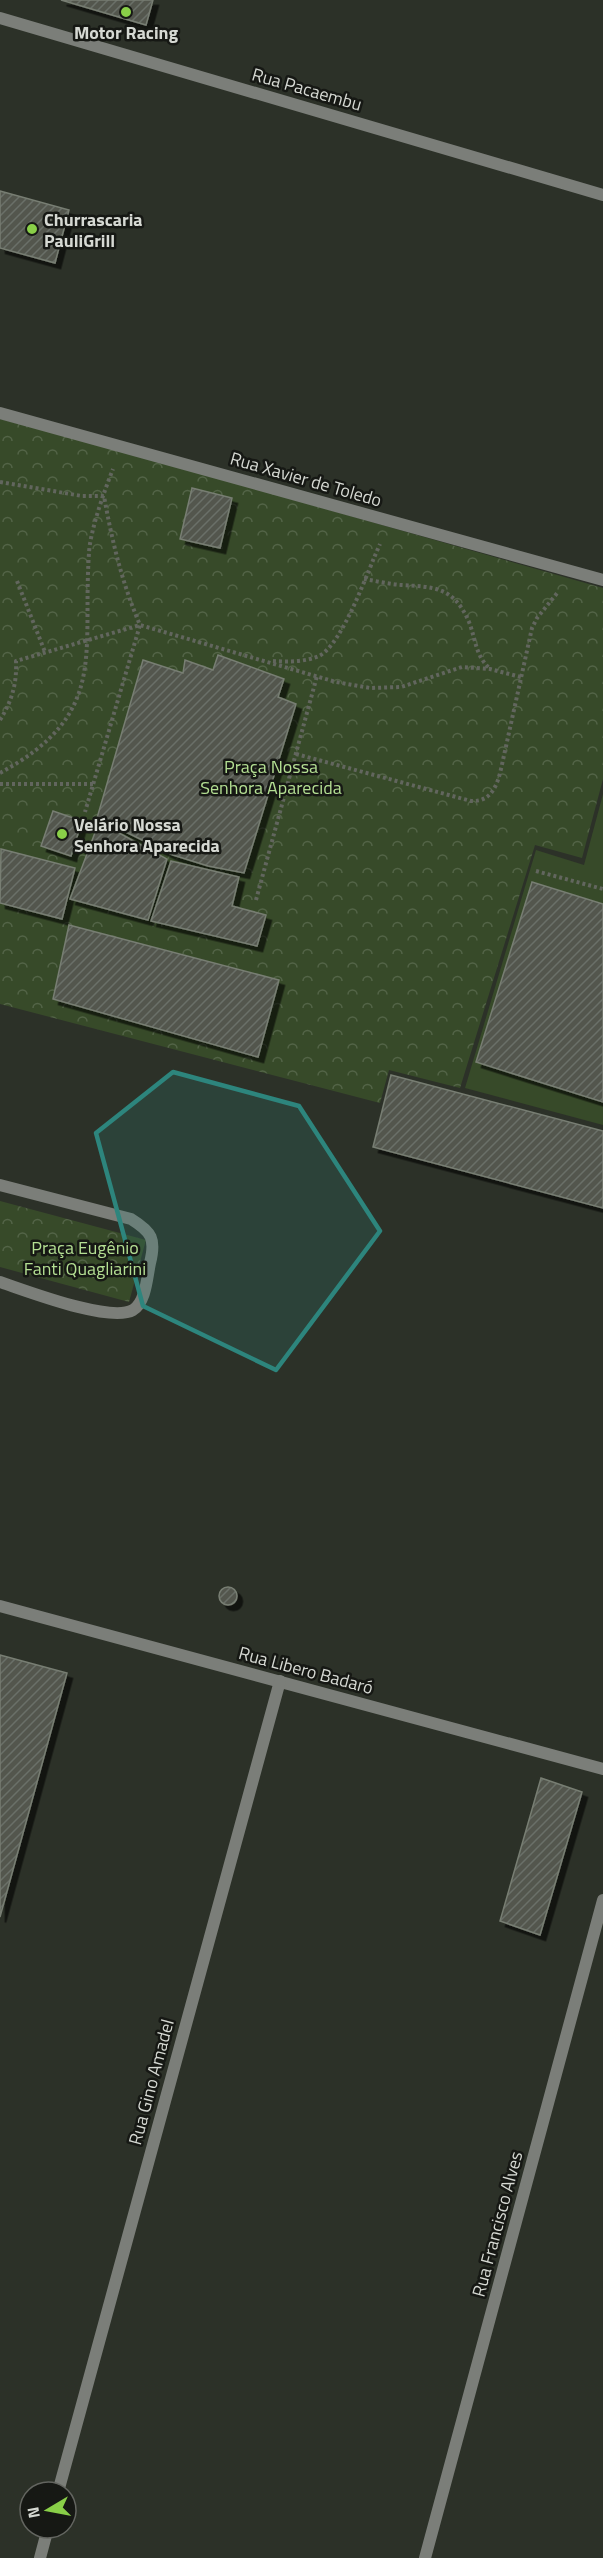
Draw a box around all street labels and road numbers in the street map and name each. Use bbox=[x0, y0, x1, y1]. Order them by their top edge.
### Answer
street label: Rua Pacaembu bbox=[249, 60, 365, 118]
street label: Rua Xavier de Toledo bbox=[227, 444, 385, 514]
street label: Rua Libero Badaró bbox=[236, 1639, 376, 1701]
street label: Rua Gino Amadel bbox=[121, 2016, 181, 2148]
street label: Rua Francisco Alves bbox=[465, 2148, 529, 2300]

